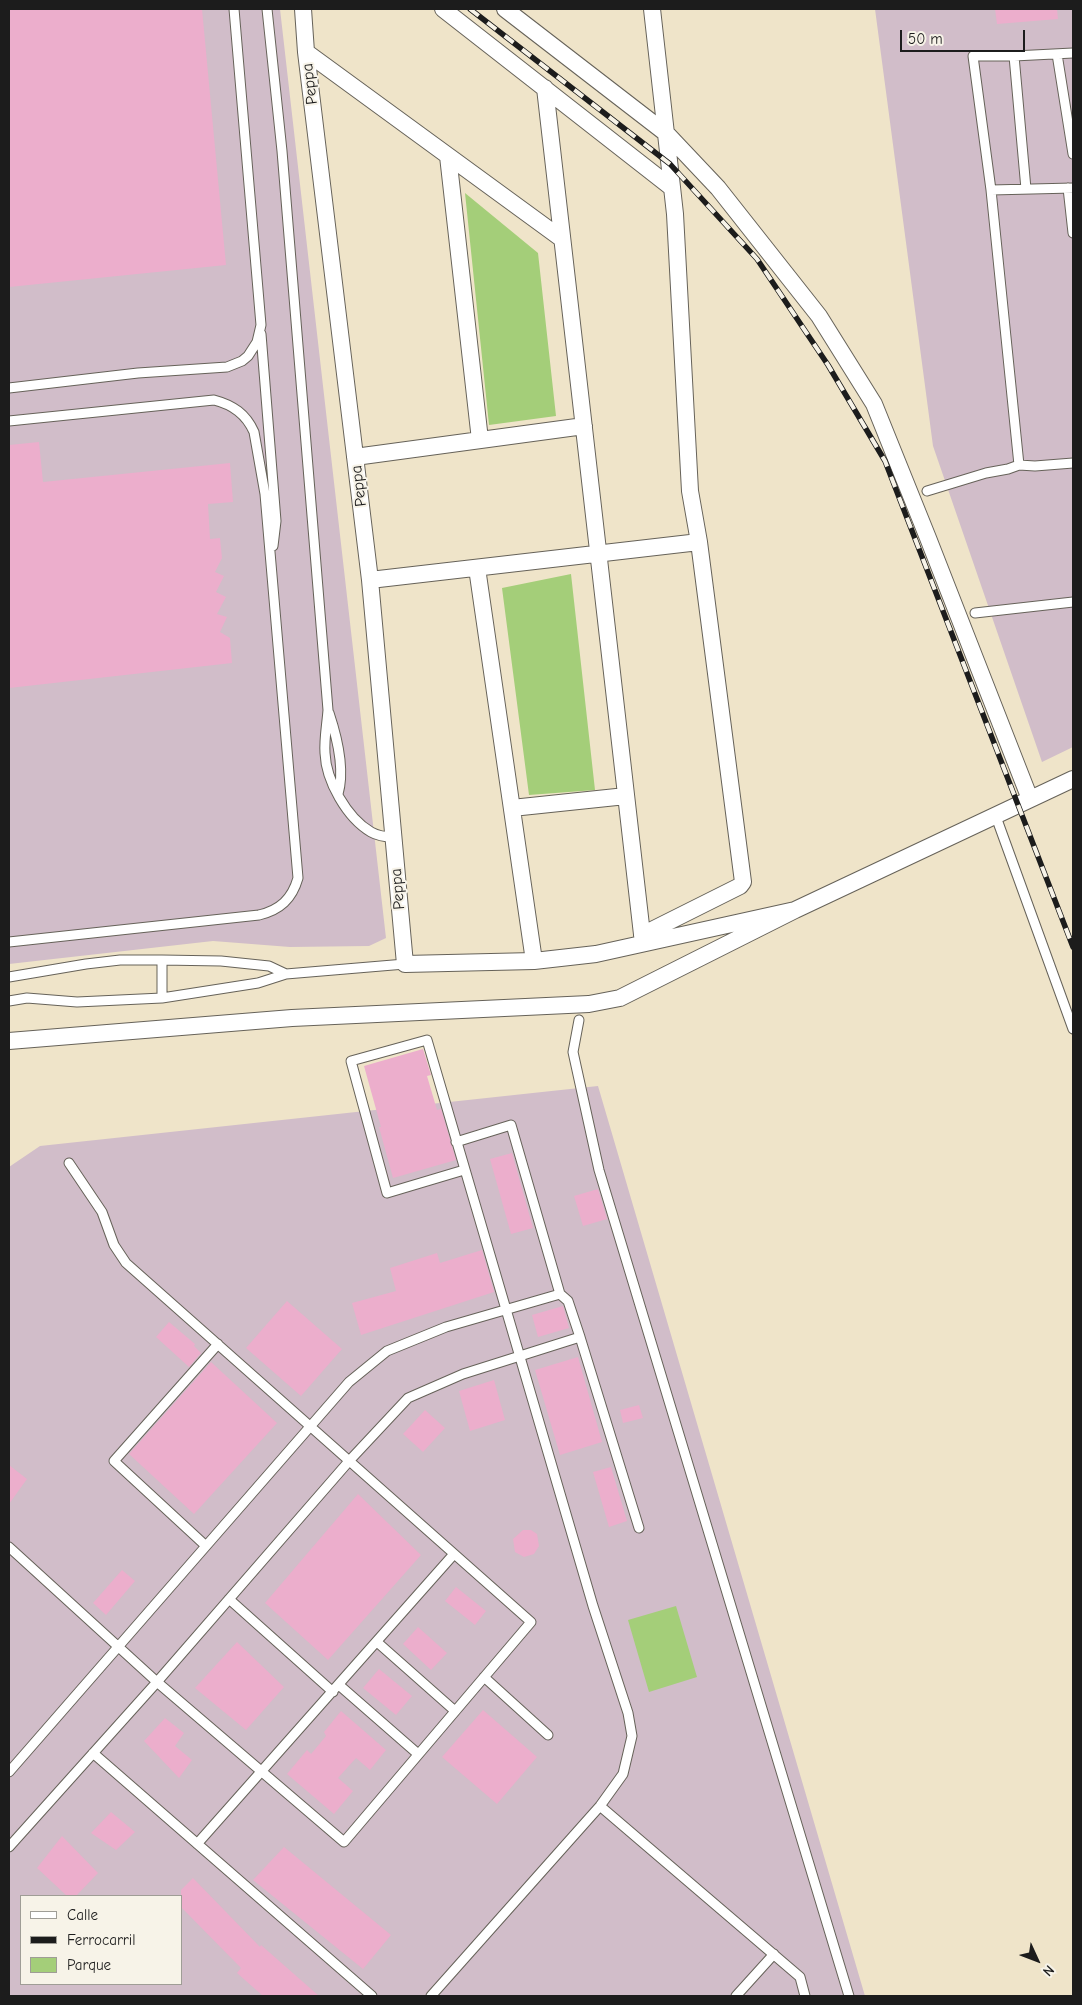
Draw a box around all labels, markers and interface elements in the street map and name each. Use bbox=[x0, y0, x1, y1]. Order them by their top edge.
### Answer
scale bar bbox=[902, 20, 1027, 52]
text: 50 m bbox=[908, 30, 943, 48]
street label: Peppa bbox=[298, 62, 322, 106]
street label: Peppa bbox=[347, 464, 371, 508]
street label: Peppa bbox=[387, 867, 409, 911]
legend bbox=[20, 1895, 182, 1985]
text: Calle bbox=[67, 1906, 98, 1924]
text: Ferrocarril bbox=[67, 1931, 135, 1949]
north arrow bbox=[1012, 1935, 1062, 1985]
text: Parque bbox=[67, 1956, 111, 1974]
text: N bbox=[1039, 1961, 1058, 1980]

